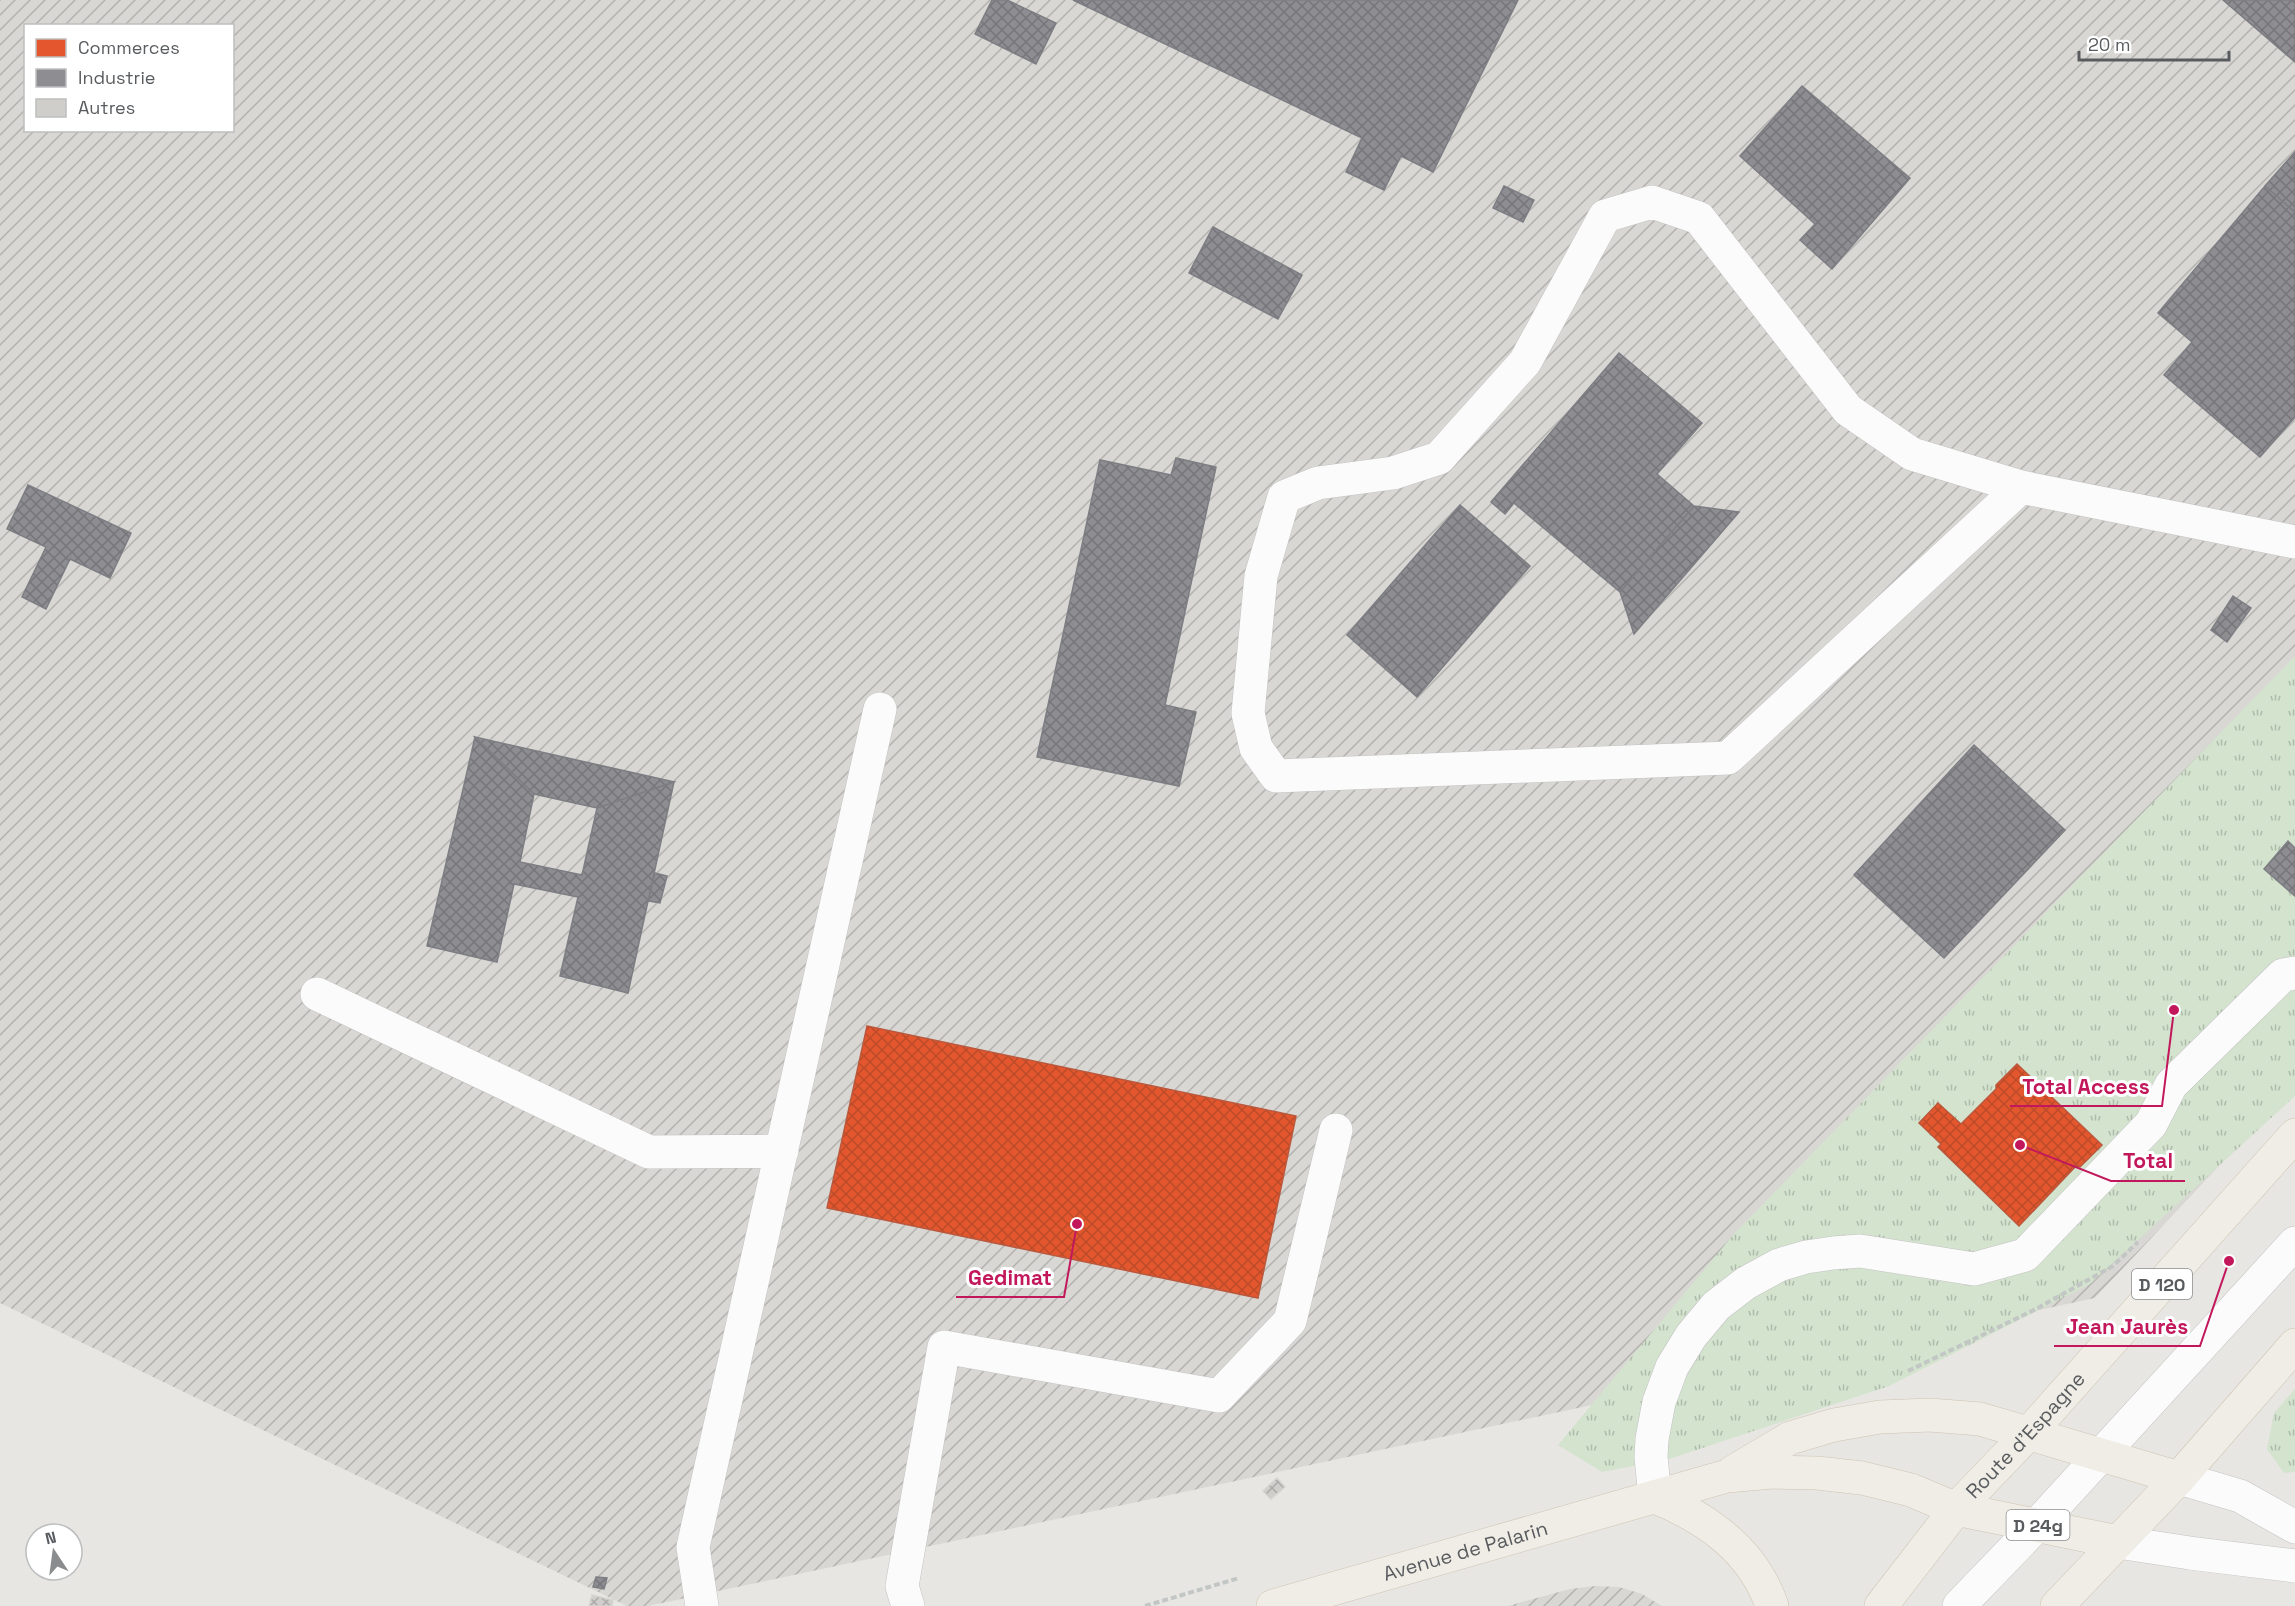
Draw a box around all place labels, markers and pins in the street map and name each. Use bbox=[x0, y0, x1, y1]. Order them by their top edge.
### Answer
callout: Total Access bbox=[2010, 1067, 2162, 1106]
callout: Total bbox=[2111, 1142, 2185, 1181]
callout: Gedimat bbox=[956, 1258, 1064, 1297]
callout: Jean Jaurès bbox=[2054, 1307, 2200, 1346]

